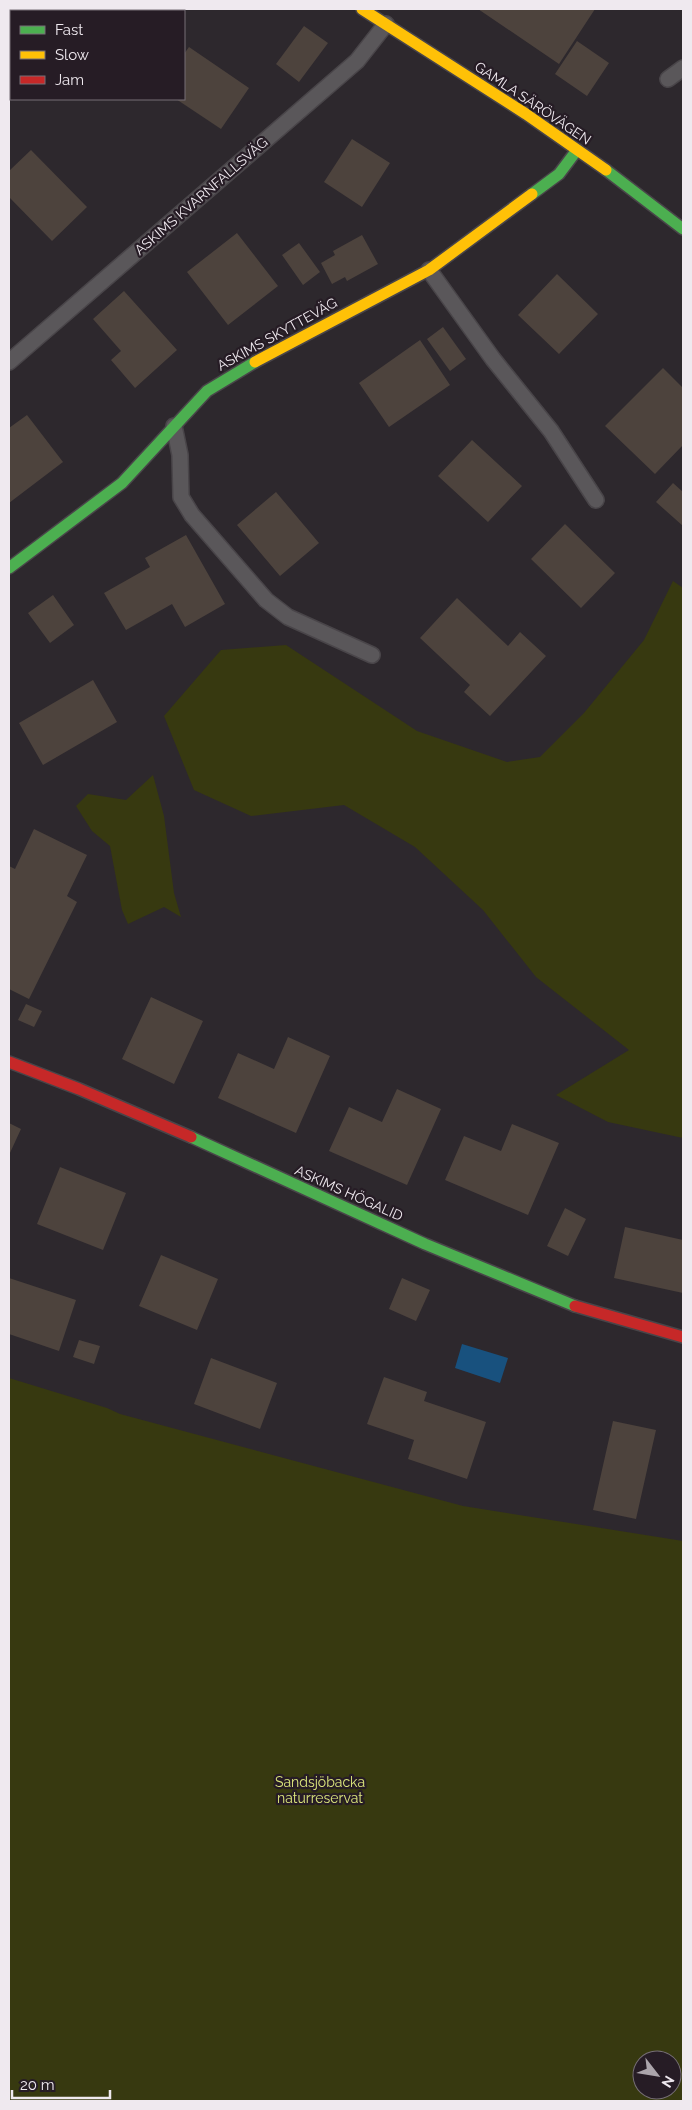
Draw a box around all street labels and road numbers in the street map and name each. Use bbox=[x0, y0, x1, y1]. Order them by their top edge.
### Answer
street label: GAMLA SÄRÖVÄGEN bbox=[472, 56, 595, 148]
street label: ASKIMS KVARNFALLSVÄG bbox=[130, 132, 271, 258]
street label: ASKIMS SKYTTEVÄG bbox=[213, 293, 340, 374]
street label: ASKIMS HÖGALID bbox=[292, 1160, 406, 1224]

